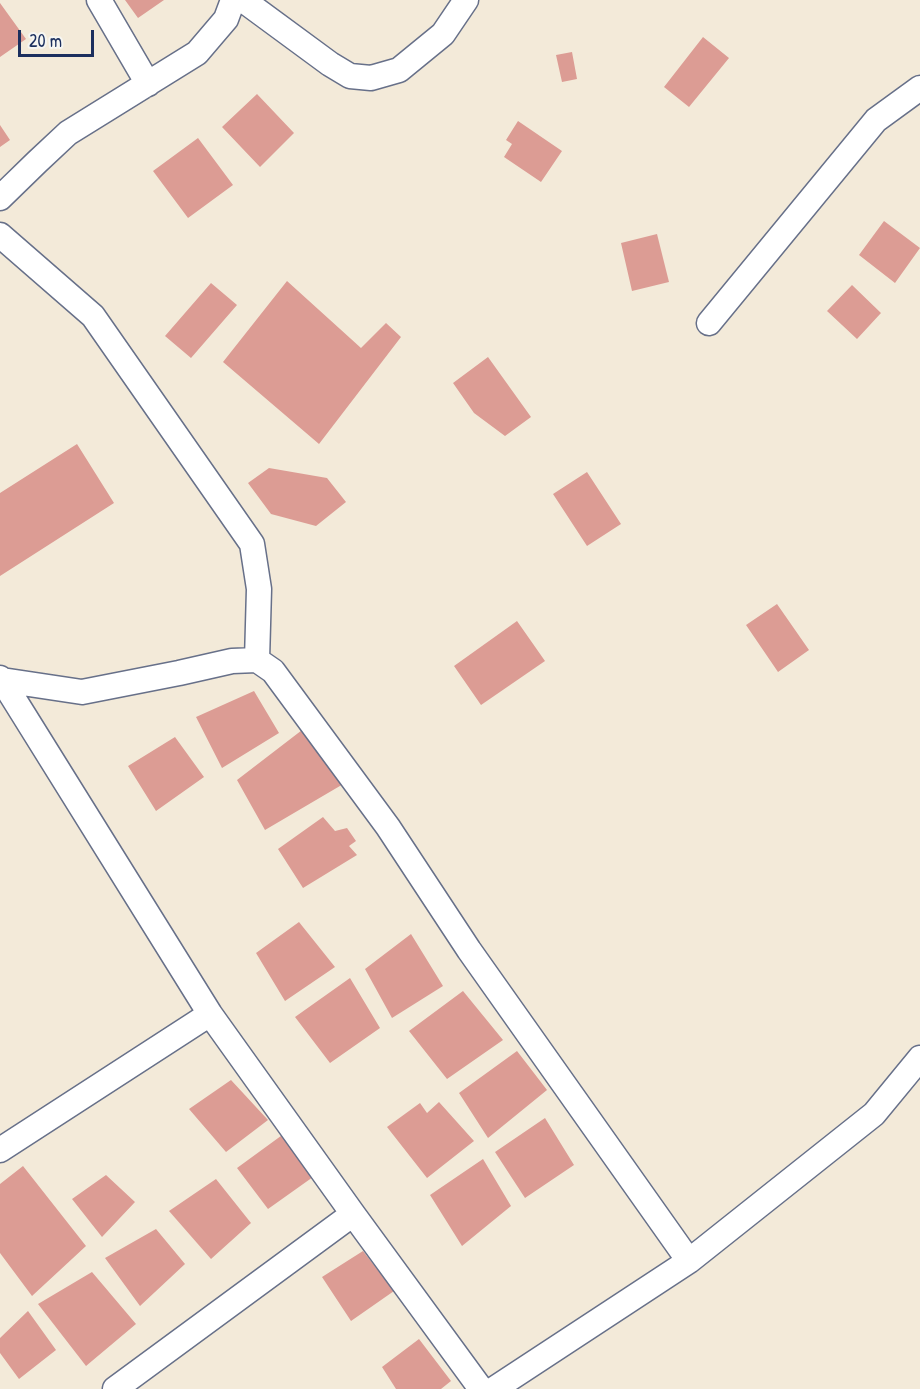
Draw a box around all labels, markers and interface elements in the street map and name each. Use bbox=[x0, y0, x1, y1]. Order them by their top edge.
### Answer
scale bar bbox=[21, 18, 98, 56]
text: 20 m bbox=[29, 28, 62, 53]

